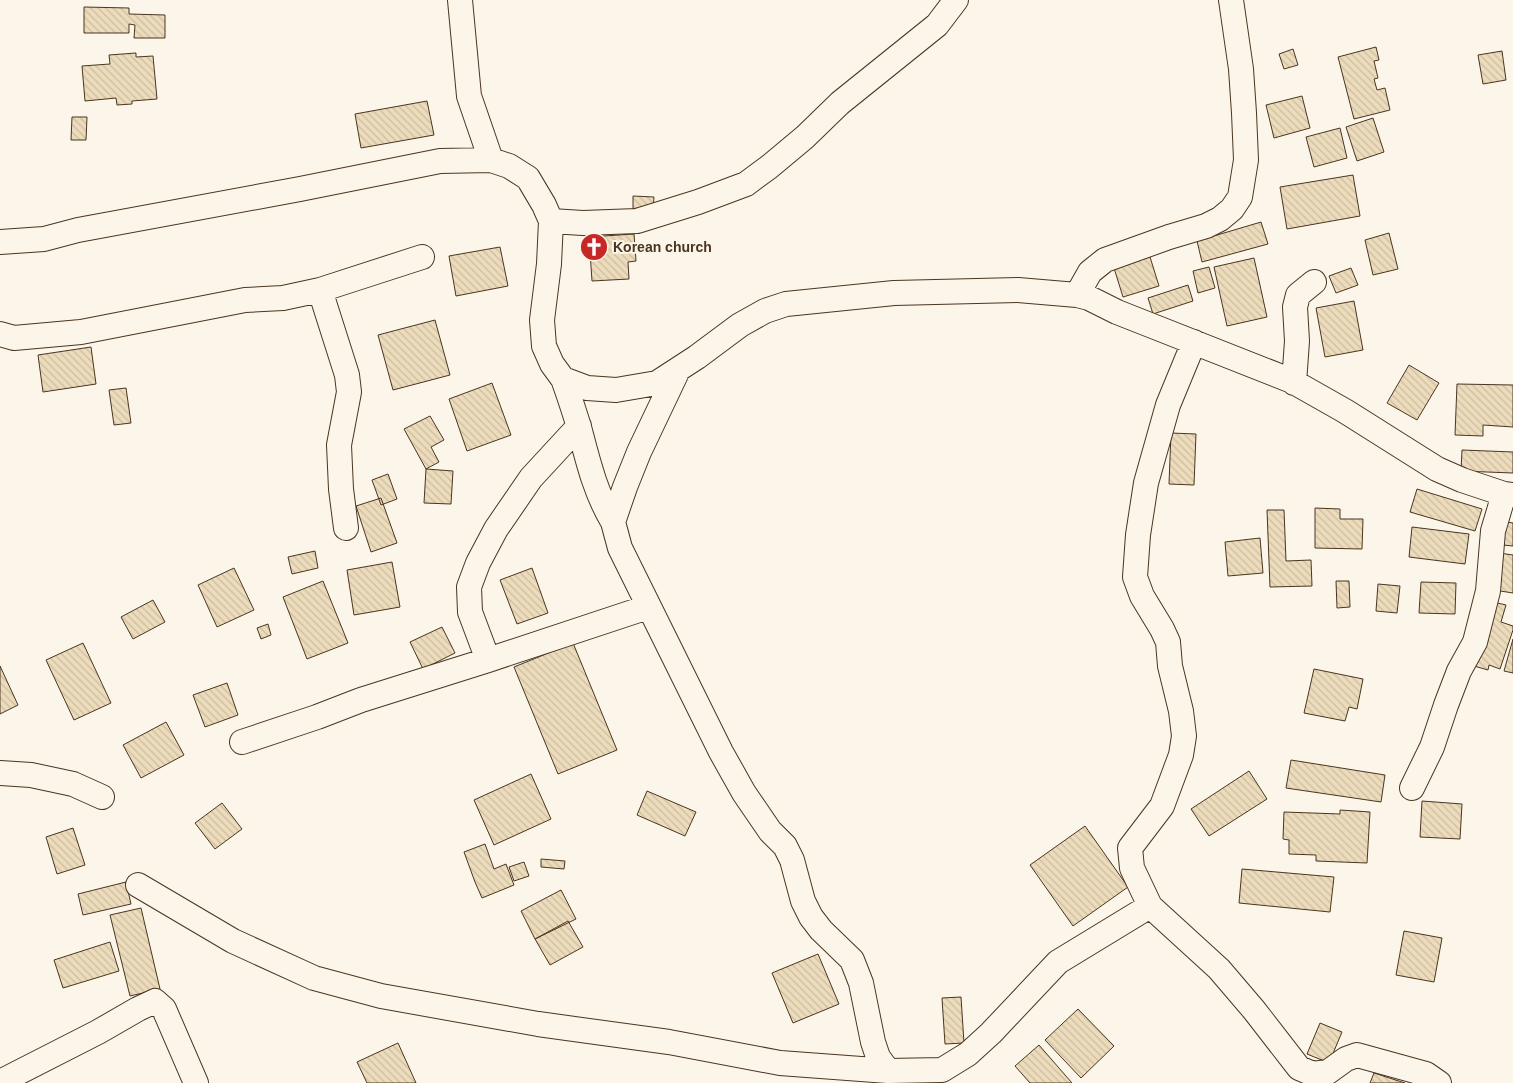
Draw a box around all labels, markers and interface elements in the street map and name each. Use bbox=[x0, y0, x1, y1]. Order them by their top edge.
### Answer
church icon: Korean church bbox=[579, 232, 609, 262]
place label: Korean church bbox=[613, 239, 712, 255]

